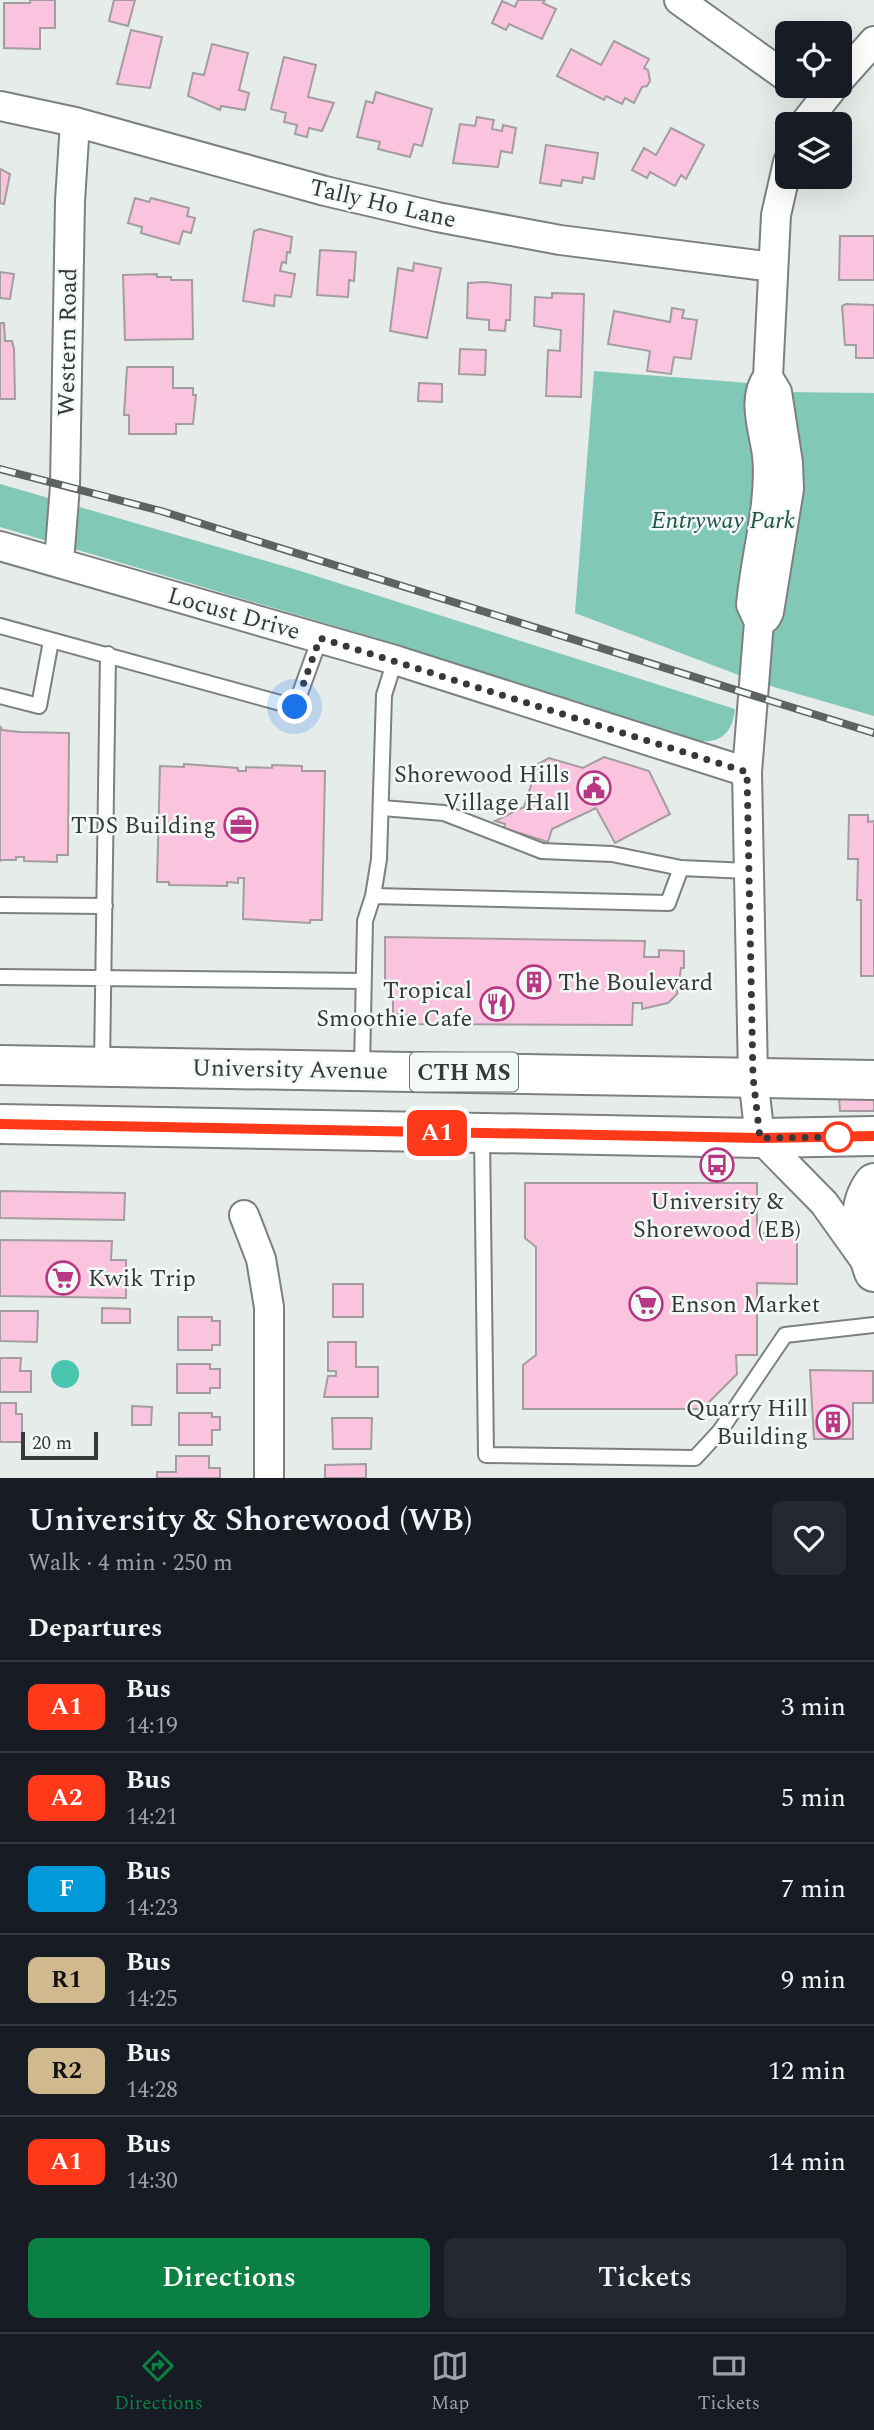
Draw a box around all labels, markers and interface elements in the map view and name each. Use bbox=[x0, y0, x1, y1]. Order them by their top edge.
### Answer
map controls bbox=[775, 21, 852, 189]
button: locate bbox=[775, 21, 852, 98]
button: layers bbox=[775, 112, 852, 189]
street label: Tally Ho Lane bbox=[306, 170, 460, 238]
street label: Western Road bbox=[49, 267, 87, 417]
park label: Entryway Park bbox=[651, 503, 795, 539]
street label: Locust Drive bbox=[163, 578, 304, 650]
your location bbox=[277, 689, 312, 724]
place label: Shorewood Hills Village Hall bbox=[394, 757, 570, 821]
public building icon: Shorewood Hills Village Hall bbox=[575, 769, 613, 807]
office icon: TDS Building bbox=[222, 806, 260, 844]
place label: TDS Building bbox=[71, 808, 216, 844]
building icon: The Boulevard bbox=[515, 963, 553, 1001]
place label: The Boulevard bbox=[558, 965, 713, 1001]
place label: Tropical Smoothie Cafe bbox=[316, 973, 472, 1037]
restaurant icon: Tropical Smoothie Cafe bbox=[478, 985, 516, 1023]
street label: University Avenue bbox=[192, 1050, 388, 1090]
road number: CTH MS bbox=[410, 1052, 518, 1092]
line badge: A1 bbox=[406, 1110, 468, 1156]
text: A1 bbox=[421, 1115, 453, 1151]
unlabelled marker bbox=[823, 1122, 853, 1152]
bus stop icon: University & Shorewood (EB) bbox=[698, 1146, 736, 1184]
place label: University & Shorewood (EB) bbox=[633, 1184, 801, 1248]
supermarket icon: Kwik Trip bbox=[44, 1259, 82, 1297]
place label: Kwik Trip bbox=[88, 1261, 196, 1297]
supermarket icon: Enson Market bbox=[627, 1285, 665, 1323]
place label: Enson Market bbox=[670, 1287, 820, 1323]
place label: Quarry Hill Building bbox=[686, 1391, 808, 1455]
building icon: Quarry Hill Building bbox=[814, 1403, 852, 1441]
scale bar bbox=[21, 1429, 98, 1461]
text: 20 m bbox=[32, 1429, 72, 1458]
text: University & Shorewood (WB) bbox=[28, 1495, 472, 1545]
button: heart bbox=[772, 1501, 846, 1575]
text: Walk · 4 min · 250 m bbox=[28, 1546, 233, 1581]
text: Departures bbox=[28, 1608, 162, 1648]
text: Bus bbox=[126, 1669, 171, 1709]
text: 3 min bbox=[781, 1687, 846, 1727]
text: A1 bbox=[50, 1689, 83, 1725]
text: 14:19 bbox=[126, 1709, 178, 1744]
text: Bus bbox=[126, 1760, 171, 1800]
text: 5 min bbox=[781, 1778, 846, 1818]
text: A2 bbox=[50, 1780, 83, 1816]
text: 14:21 bbox=[126, 1800, 178, 1835]
text: Bus bbox=[126, 1851, 171, 1891]
text: 7 min bbox=[781, 1869, 846, 1909]
text: F bbox=[59, 1871, 74, 1907]
text: 14:23 bbox=[126, 1891, 178, 1926]
text: Bus bbox=[126, 1942, 171, 1982]
text: 9 min bbox=[781, 1960, 846, 2000]
text: R1 bbox=[51, 1962, 82, 1998]
text: 14:25 bbox=[126, 1982, 178, 2017]
text: Bus bbox=[126, 2033, 171, 2073]
text: 12 min bbox=[768, 2051, 846, 2091]
text: R2 bbox=[51, 2053, 82, 2089]
text: 14:28 bbox=[126, 2073, 178, 2108]
text: Bus bbox=[126, 2124, 171, 2164]
text: 14 min bbox=[768, 2142, 846, 2182]
text: A1 bbox=[50, 2144, 83, 2180]
text: 14:30 bbox=[126, 2164, 178, 2199]
button: Directions bbox=[28, 2238, 430, 2318]
button: Tickets bbox=[444, 2238, 846, 2318]
tab: Directions bbox=[114, 2347, 203, 2418]
tab: Map bbox=[431, 2347, 469, 2418]
tab: Tickets bbox=[698, 2347, 760, 2418]

